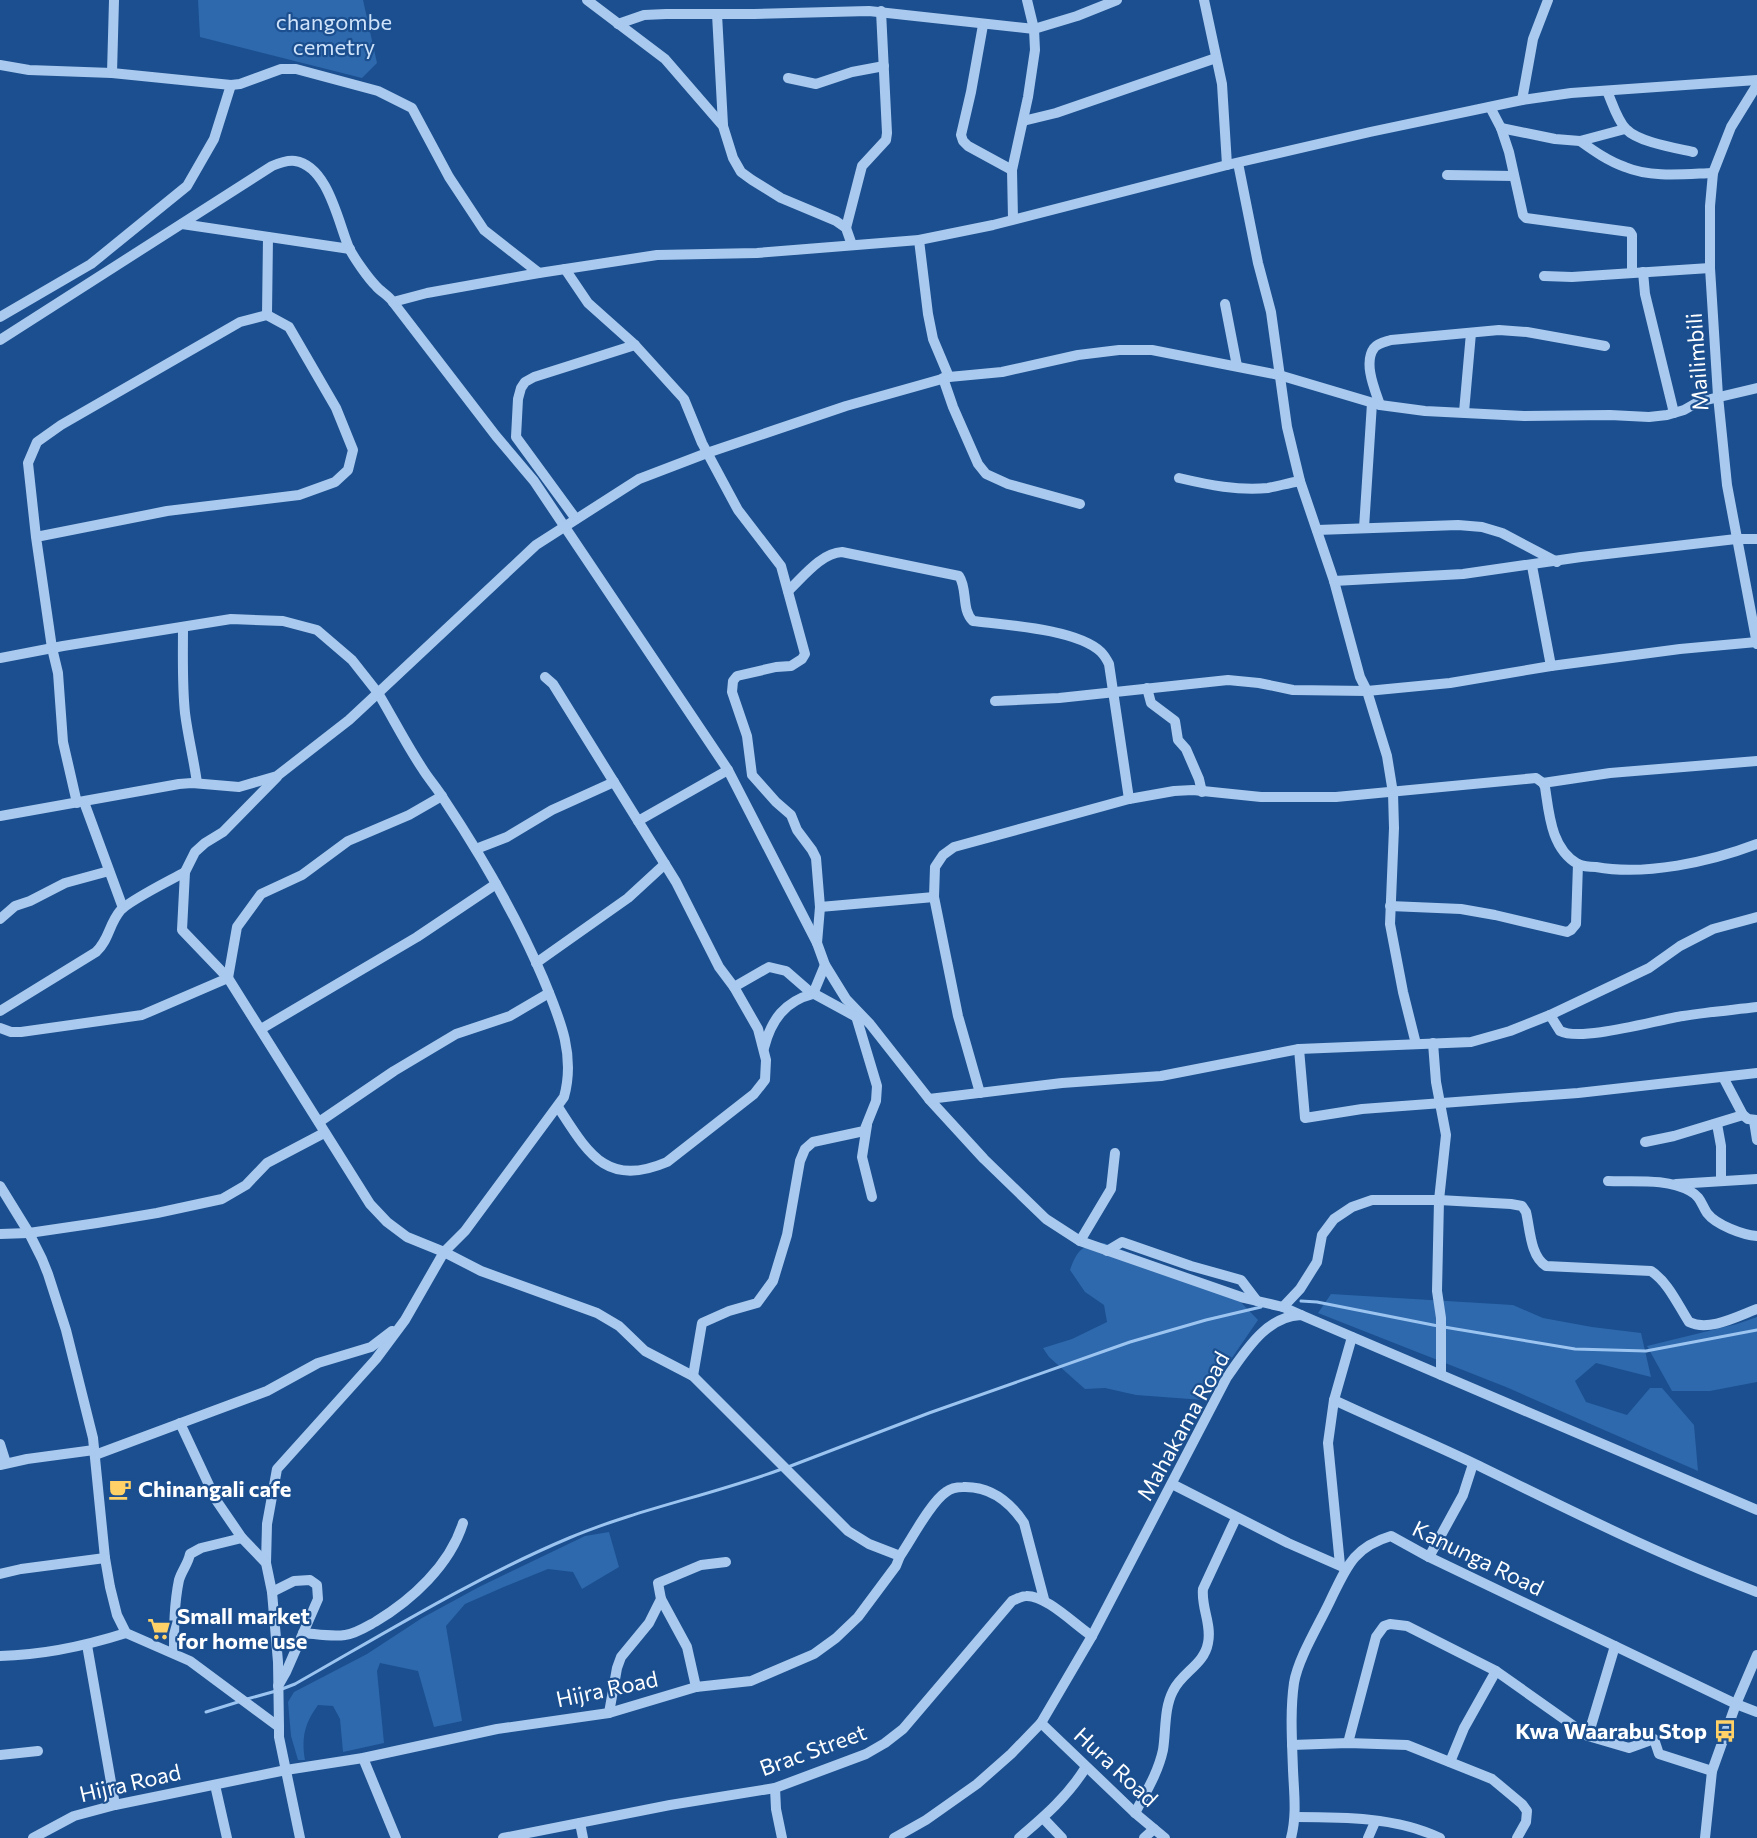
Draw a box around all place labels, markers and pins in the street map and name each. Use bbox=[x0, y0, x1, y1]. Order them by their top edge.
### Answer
place label: Chinangali cafe bbox=[138, 1475, 291, 1502]
cafe icon: Chinangali cafe bbox=[107, 1476, 133, 1502]
place label: Small market for home use bbox=[177, 1602, 310, 1654]
supermarket icon: Small market for home use bbox=[146, 1616, 172, 1642]
place label: Kwa Waarabu Stop bbox=[1515, 1717, 1707, 1744]
bus stop icon: Kwa Waarabu Stop bbox=[1712, 1718, 1738, 1744]

